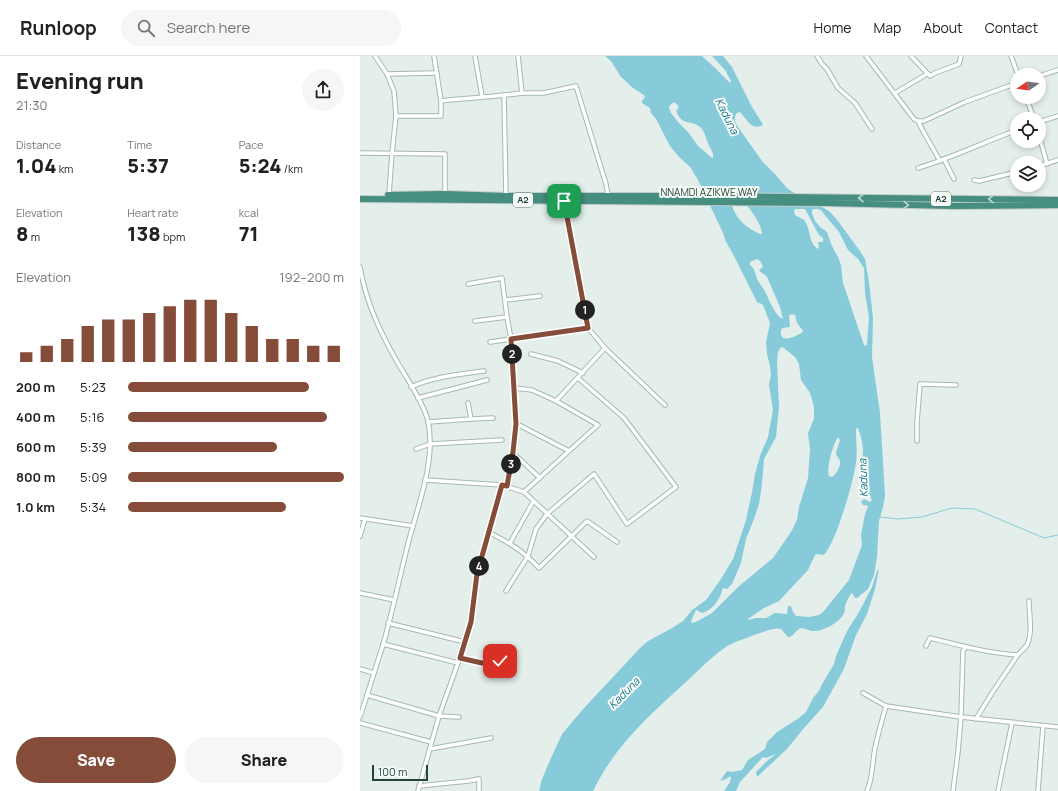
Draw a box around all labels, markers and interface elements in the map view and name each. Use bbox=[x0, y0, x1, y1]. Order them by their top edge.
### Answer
search box bbox=[121, 10, 401, 46]
text: Runloop bbox=[20, 15, 97, 41]
icon: search bbox=[135, 17, 157, 39]
text: Search here bbox=[167, 17, 250, 38]
text: Home bbox=[814, 18, 851, 37]
text: Map bbox=[873, 18, 901, 37]
text: About bbox=[923, 18, 963, 37]
text: Contact bbox=[985, 18, 1038, 37]
text: Evening run bbox=[16, 66, 144, 96]
north arrow bbox=[1010, 68, 1046, 104]
map controls bbox=[1010, 68, 1046, 192]
button: share bbox=[302, 69, 344, 111]
water label: Kaduna bbox=[712, 95, 743, 137]
text: 21:30 bbox=[16, 96, 48, 114]
button: locate bbox=[1010, 112, 1046, 148]
text: Distance bbox=[16, 137, 61, 152]
text: Time bbox=[127, 137, 152, 152]
text: Pace bbox=[239, 137, 264, 152]
text: 1.04 bbox=[16, 152, 56, 179]
text: 5:37 bbox=[127, 152, 169, 179]
text: 5:24 bbox=[239, 152, 282, 179]
button: layers bbox=[1010, 156, 1046, 192]
text: km bbox=[56, 161, 73, 176]
text: /km bbox=[282, 161, 303, 176]
pin bbox=[547, 184, 581, 218]
street label: NNAMDI AZIKWE WAY bbox=[660, 185, 758, 199]
icon: arrive bbox=[553, 190, 575, 212]
road number: A2 bbox=[931, 192, 951, 206]
road number: A2 bbox=[513, 193, 533, 207]
one-way arrow bbox=[858, 193, 864, 202]
one-way arrow bbox=[988, 195, 994, 203]
one-way arrow bbox=[903, 201, 909, 209]
text: Elevation bbox=[16, 205, 62, 220]
text: Heart rate bbox=[127, 205, 178, 220]
text: kcal bbox=[239, 205, 259, 220]
text: 8 bbox=[16, 220, 28, 247]
text: 138 bbox=[127, 220, 161, 247]
text: 71 bbox=[239, 220, 259, 247]
text: m bbox=[28, 229, 40, 244]
text: bpm bbox=[161, 229, 185, 244]
text: Elevation bbox=[16, 268, 71, 286]
text: 192–200 m bbox=[280, 268, 344, 286]
pin: 1 bbox=[575, 300, 595, 320]
text: 1 bbox=[583, 302, 587, 317]
pin: 2 bbox=[502, 344, 522, 364]
text: 2 bbox=[509, 346, 515, 361]
text: 200 m bbox=[16, 378, 55, 396]
text: 5:23 bbox=[80, 378, 106, 396]
text: 400 m bbox=[16, 408, 55, 426]
text: 5:16 bbox=[80, 408, 105, 426]
text: 600 m bbox=[16, 438, 55, 456]
text: 5:39 bbox=[80, 438, 107, 456]
pin: 3 bbox=[501, 454, 521, 474]
text: 3 bbox=[508, 456, 514, 471]
water label: Kaduna bbox=[854, 458, 871, 497]
text: 800 m bbox=[16, 468, 55, 486]
text: 5:09 bbox=[80, 468, 107, 486]
text: 1.0 km bbox=[16, 498, 55, 516]
text: 5:34 bbox=[80, 498, 106, 516]
pin: 4 bbox=[469, 556, 489, 576]
text: 4 bbox=[476, 558, 482, 573]
pin bbox=[483, 644, 517, 678]
icon: check bbox=[489, 650, 511, 672]
water label: Kaduna bbox=[605, 673, 643, 712]
button: Save bbox=[16, 737, 176, 783]
button: Share bbox=[184, 737, 344, 783]
scale bar bbox=[372, 763, 428, 782]
text: 100 m bbox=[378, 764, 407, 779]

